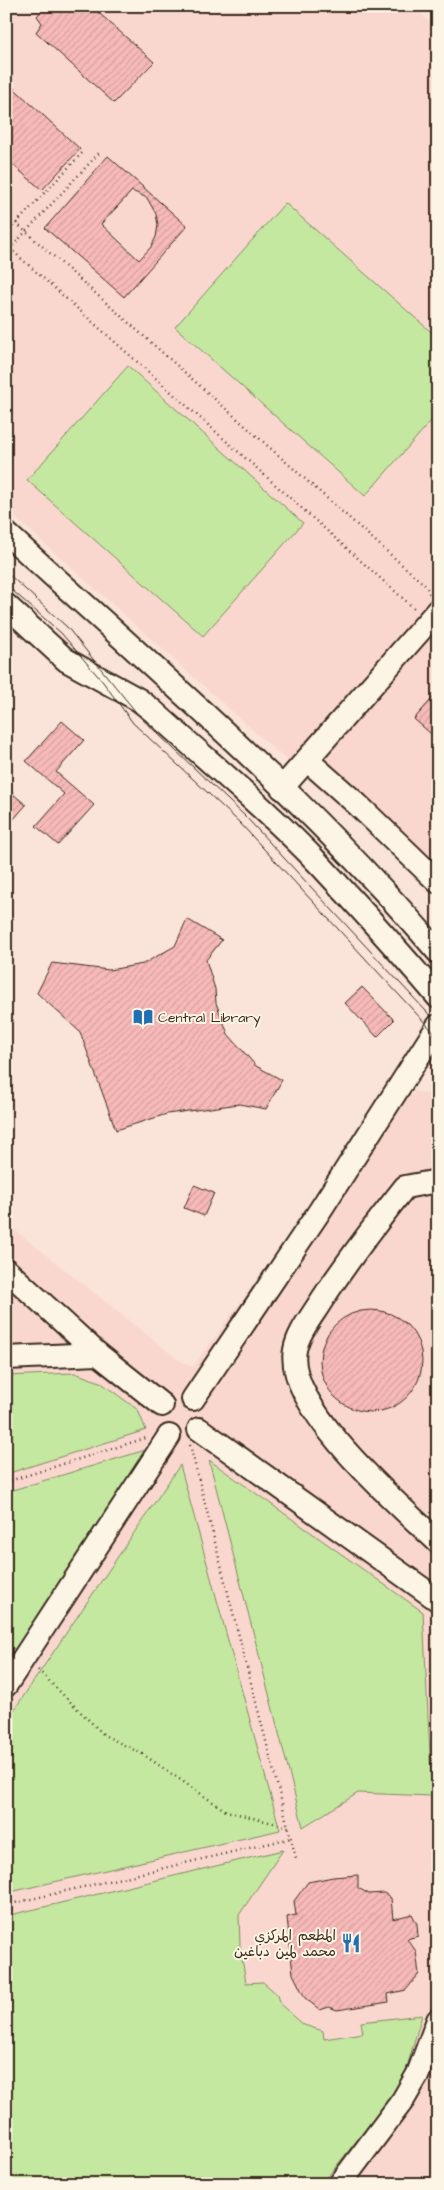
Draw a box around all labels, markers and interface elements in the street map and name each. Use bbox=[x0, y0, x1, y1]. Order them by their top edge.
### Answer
library icon: Central Library bbox=[132, 1006, 154, 1028]
place label: Central Library bbox=[158, 1008, 261, 1028]
place label: المطعم المركزي محمد لمين دباغين bbox=[234, 1926, 336, 1962]
restaurant icon: المطعم المركزي محمد لمين دباغين bbox=[340, 1932, 362, 1954]

